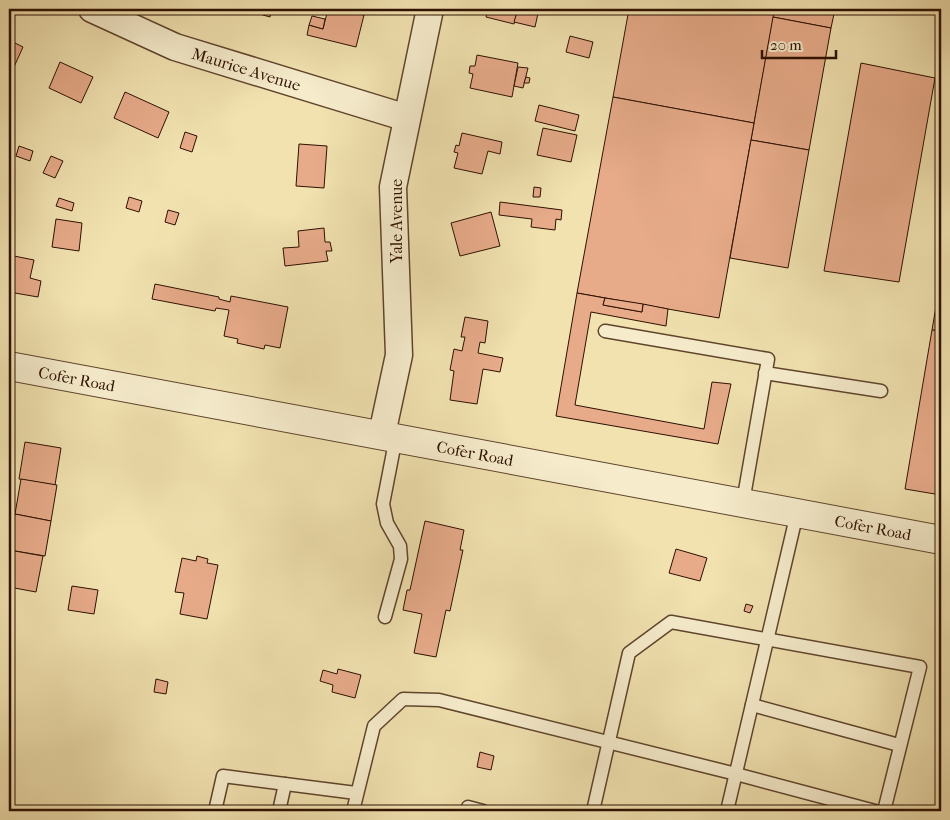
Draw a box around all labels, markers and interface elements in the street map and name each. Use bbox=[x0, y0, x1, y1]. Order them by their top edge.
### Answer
scale bar bbox=[762, 28, 836, 60]
text: 20 m bbox=[770, 36, 802, 54]
street label: Maurice Avenue bbox=[190, 44, 303, 95]
street label: Yale Avenue bbox=[387, 179, 406, 264]
street label: Cofer Road bbox=[37, 363, 117, 396]
street label: Cofer Road bbox=[435, 437, 515, 470]
street label: Cofer Road bbox=[833, 511, 913, 544]

